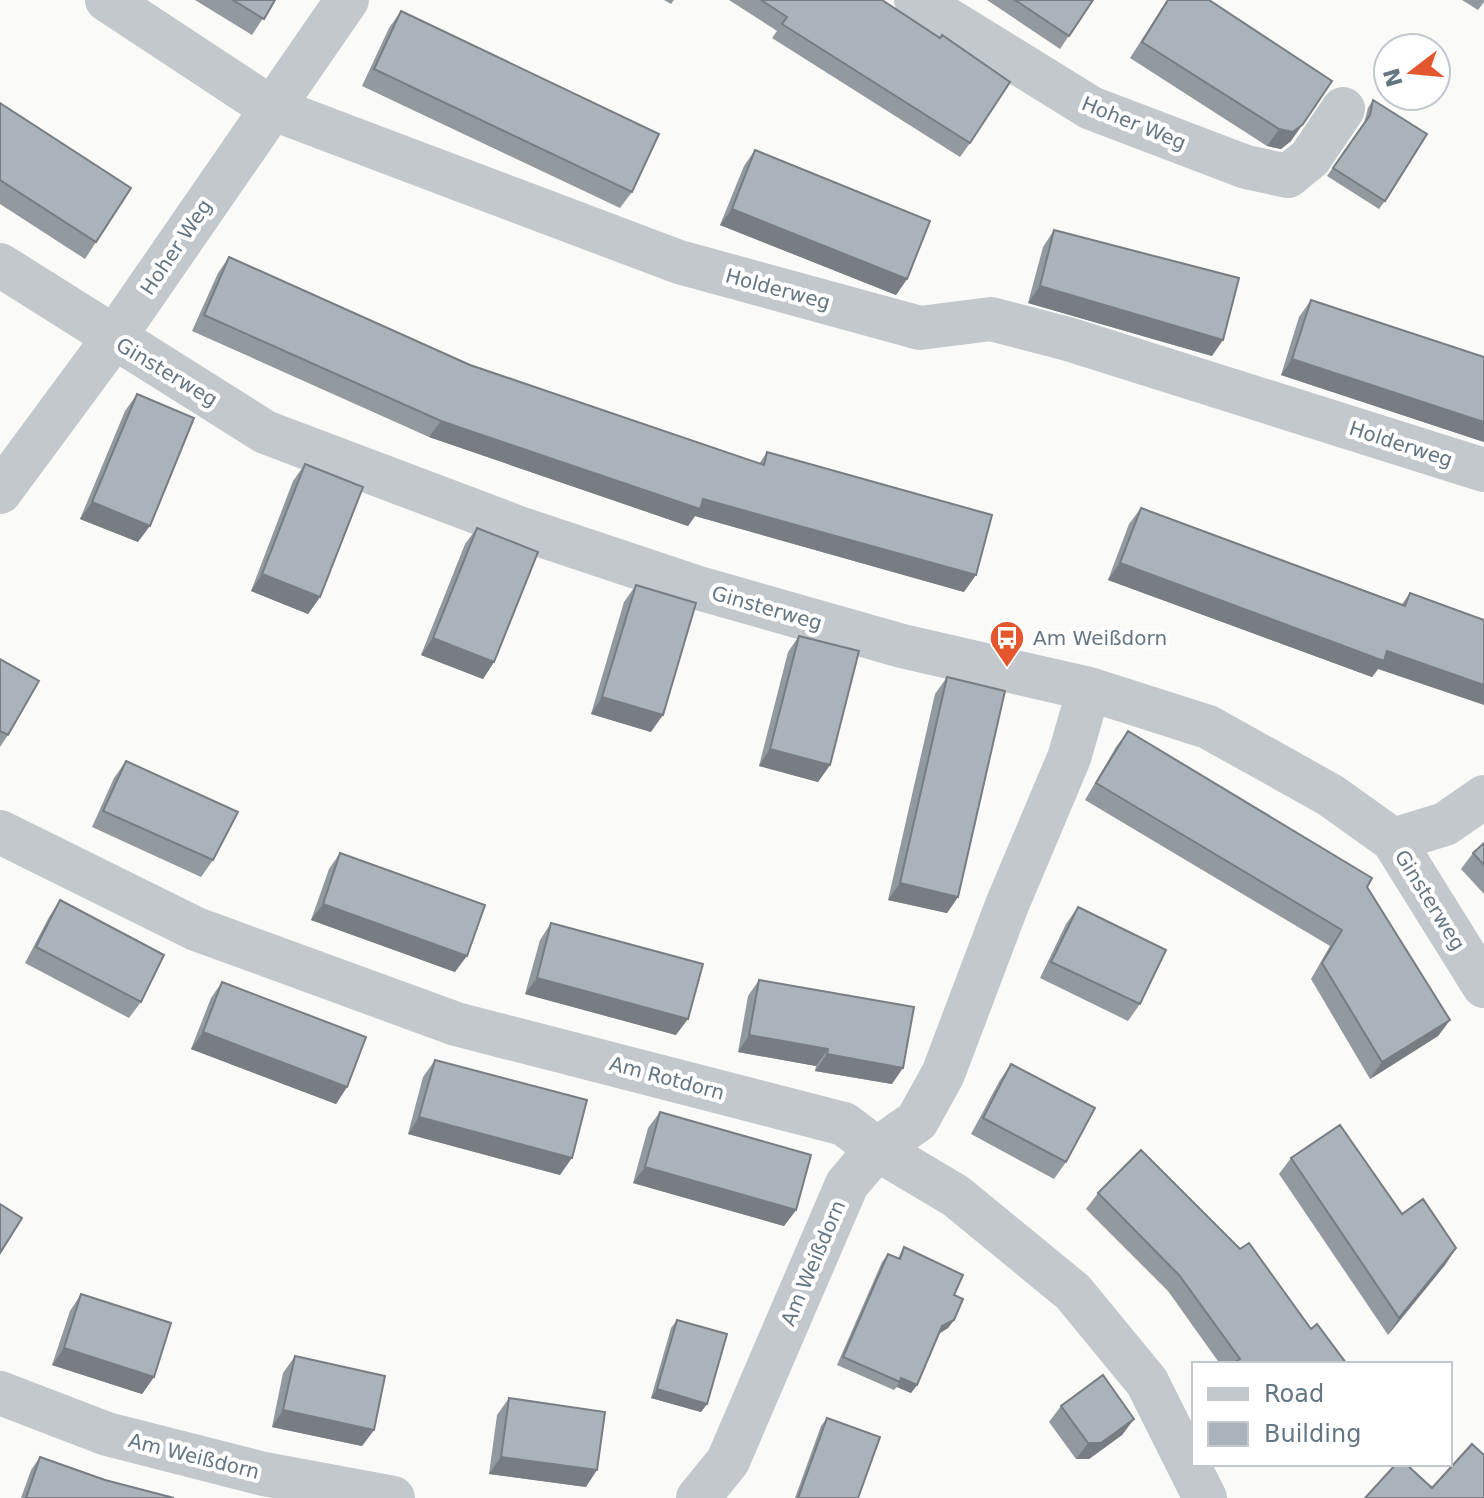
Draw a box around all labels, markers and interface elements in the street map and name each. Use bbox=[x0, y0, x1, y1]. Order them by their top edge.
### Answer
north arrow bbox=[1372, 32, 1452, 112]
text: N bbox=[1379, 65, 1408, 90]
street label: Hoher Weg bbox=[1078, 91, 1190, 155]
street label: Hoher Weg bbox=[135, 195, 217, 299]
street label: Holderweg bbox=[723, 264, 833, 314]
street label: Ginsterweg bbox=[112, 332, 222, 412]
street label: Holderweg bbox=[1346, 416, 1456, 472]
street label: Ginsterweg bbox=[709, 581, 825, 635]
bus stop icon: Am Weißdorn bbox=[988, 619, 1026, 669]
place label: Am Weißdorn bbox=[1033, 626, 1167, 650]
street label: Ginsterweg bbox=[1390, 845, 1470, 955]
street label: Am Rotdorn bbox=[607, 1051, 727, 1105]
street label: Am Weißdorn bbox=[776, 1197, 850, 1329]
legend bbox=[1192, 1362, 1452, 1466]
text: Road bbox=[1264, 1380, 1324, 1408]
text: Building bbox=[1264, 1420, 1361, 1448]
street label: Am Weißdorn bbox=[126, 1428, 262, 1484]

